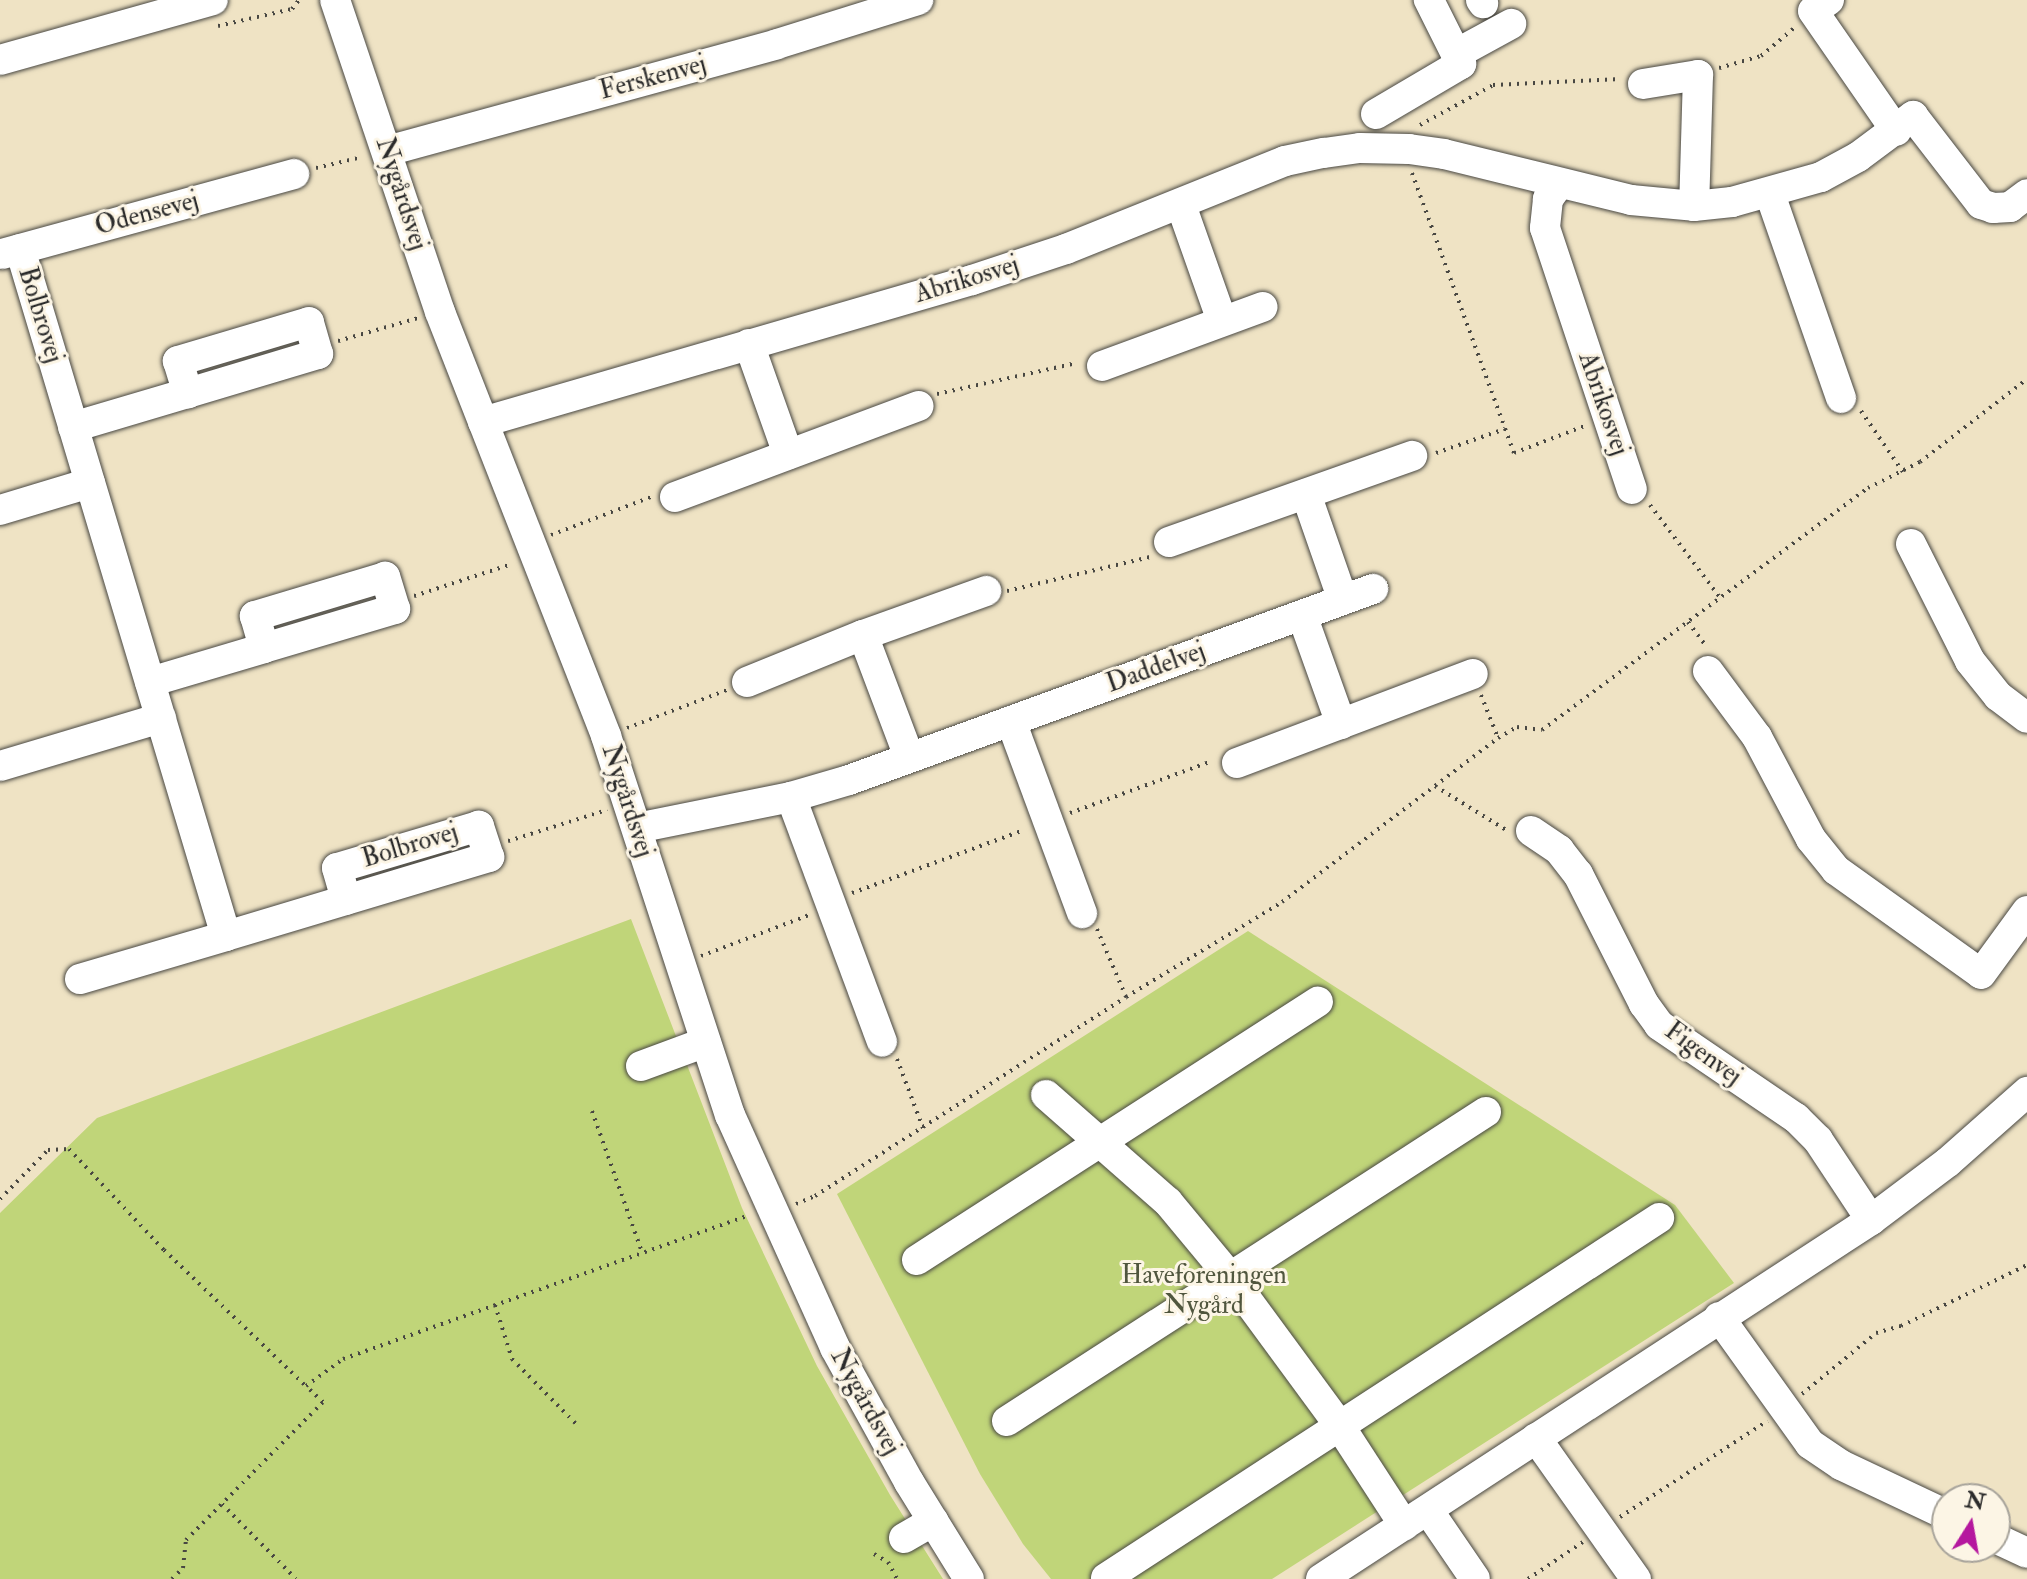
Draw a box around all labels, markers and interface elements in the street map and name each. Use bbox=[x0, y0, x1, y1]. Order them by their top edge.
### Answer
street label: Ferskenvej bbox=[596, 49, 710, 107]
street label: Nygårdsvej bbox=[368, 134, 434, 254]
street label: Odensevej bbox=[92, 185, 202, 243]
street label: Abrikosvej bbox=[911, 249, 1023, 311]
street label: Bolbrovej bbox=[11, 263, 69, 367]
street label: Abrikosvej bbox=[1571, 348, 1635, 460]
street label: Daddelvej bbox=[1102, 636, 1210, 700]
street label: Nygårdsvej bbox=[594, 741, 660, 861]
street label: Bolbrovej bbox=[358, 817, 462, 875]
street label: Figenvej bbox=[1658, 1016, 1748, 1092]
park label: Haveforeningen Nygård bbox=[1121, 1260, 1287, 1322]
street label: Nygårdsvej bbox=[823, 1344, 907, 1460]
north arrow bbox=[1931, 1483, 2011, 1563]
text: N bbox=[1963, 1486, 1988, 1517]

